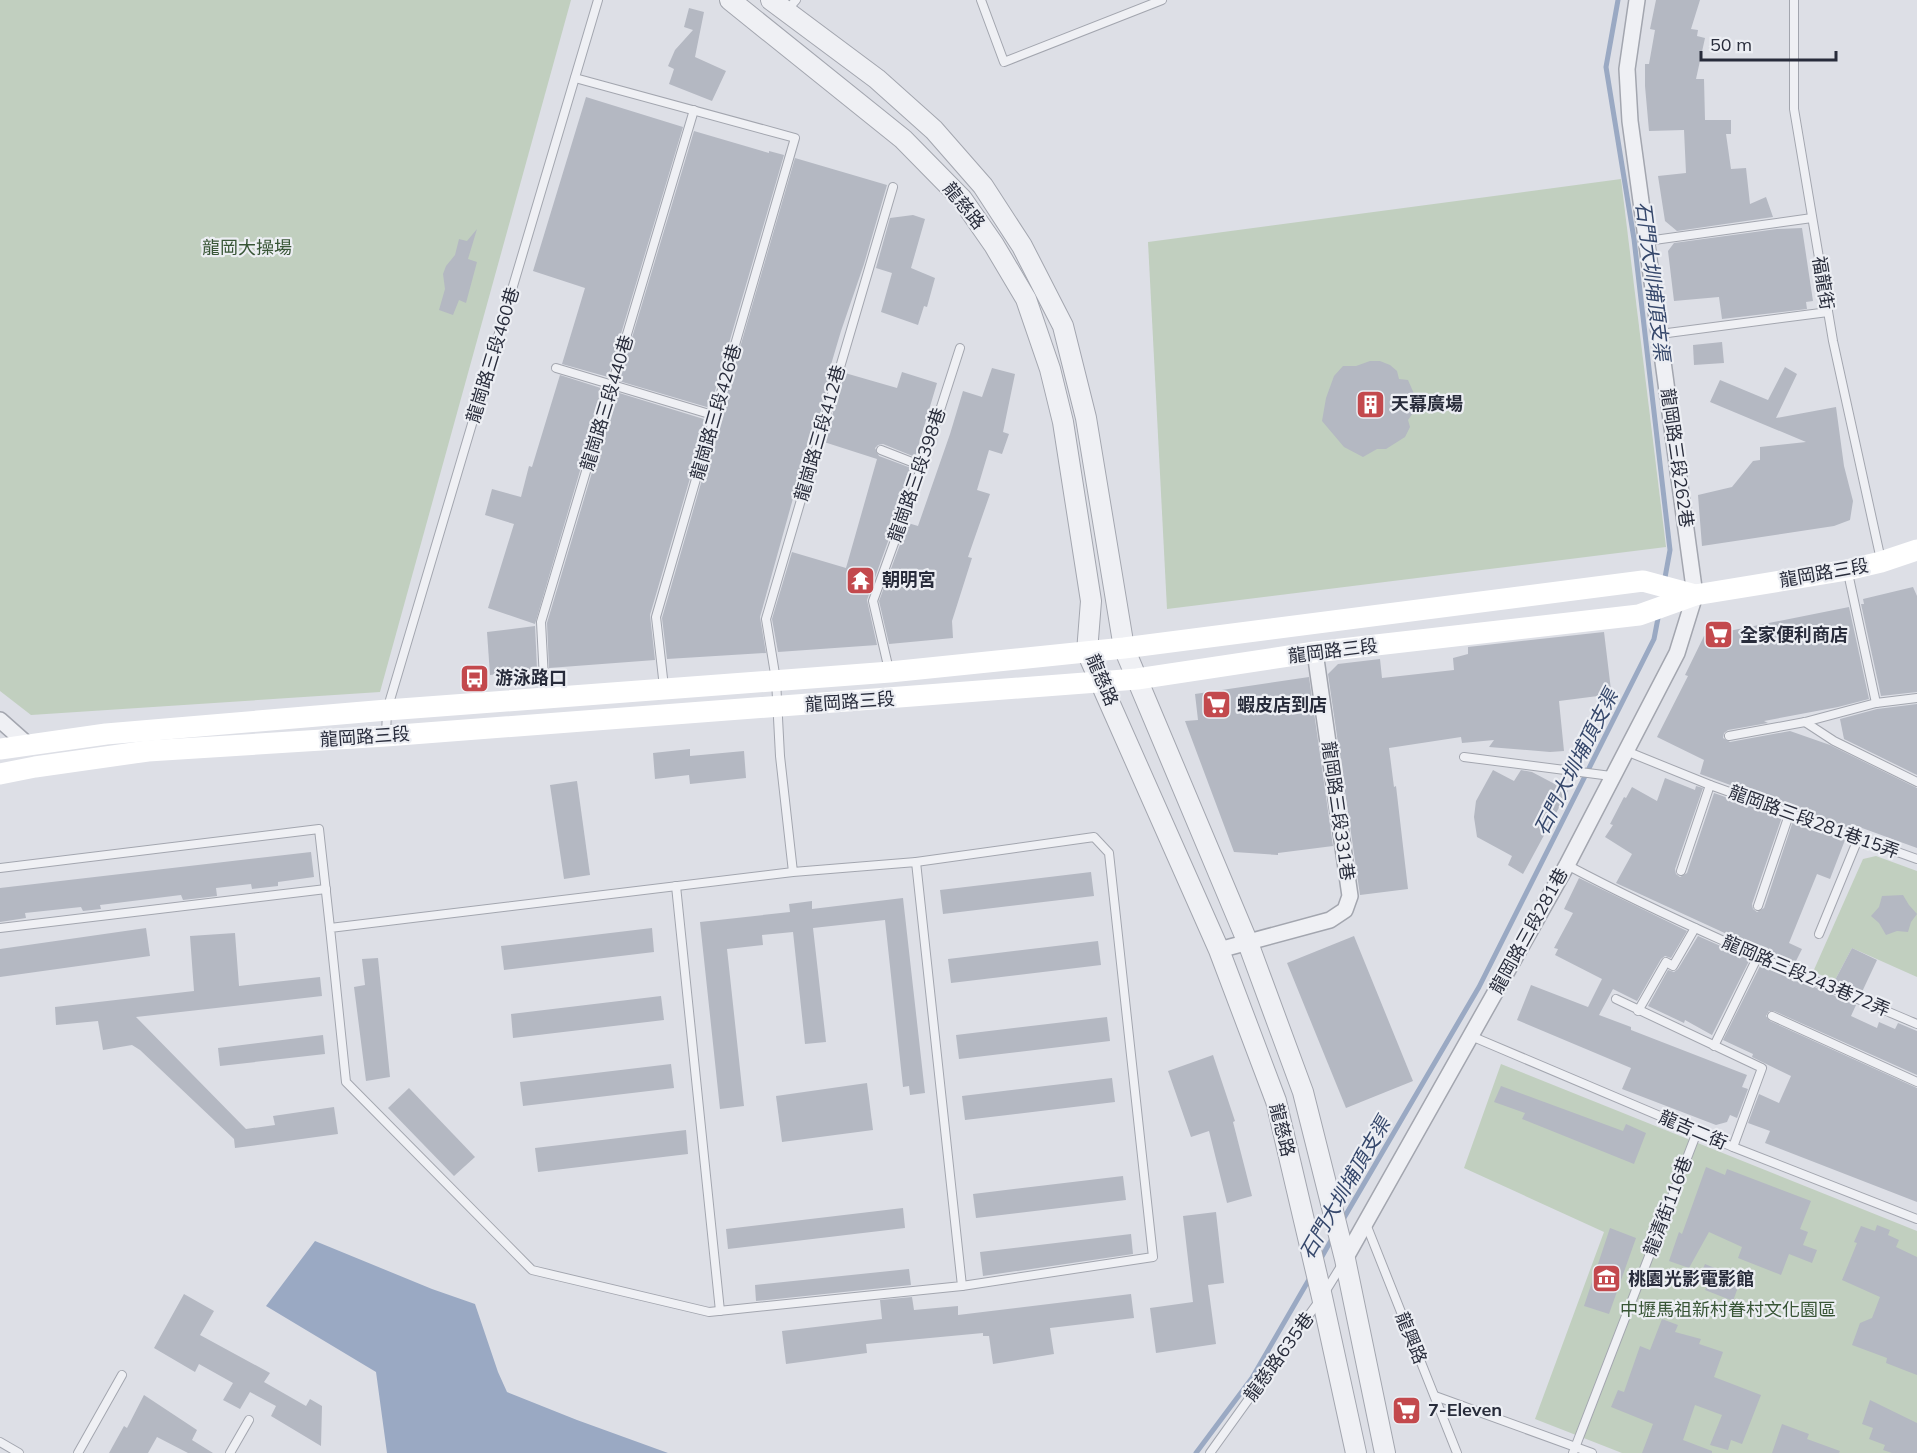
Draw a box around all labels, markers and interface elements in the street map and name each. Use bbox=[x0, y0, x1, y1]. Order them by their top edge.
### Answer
scale bar bbox=[1701, 24, 1836, 62]
text: 50 m bbox=[1710, 33, 1752, 56]
street label: 龍慈路 bbox=[938, 177, 990, 234]
water label: 石門大圳埔頂支渠 bbox=[1631, 200, 1676, 365]
park label: 龍岡大操場 bbox=[202, 236, 292, 259]
street label: 福龍街 bbox=[1808, 254, 1839, 311]
street label: 龍崗路三段460巷 bbox=[461, 284, 524, 425]
street label: 龍崗路三段440巷 bbox=[575, 332, 638, 473]
street label: 龍崗路三段426巷 bbox=[685, 341, 746, 483]
street label: 龍崗路三段412巷 bbox=[789, 362, 850, 504]
street label: 龍岡路三段262巷 bbox=[1656, 387, 1699, 529]
building icon: 天幕廣場 bbox=[1354, 388, 1386, 420]
place label: 天幕廣場 bbox=[1391, 392, 1463, 415]
street label: 龍崗路三段398巷 bbox=[883, 405, 950, 545]
street label: 龍岡路三段 bbox=[1778, 553, 1870, 592]
temple icon: 朝明宮 bbox=[845, 564, 877, 596]
place label: 朝明宮 bbox=[882, 568, 936, 591]
supermarket icon: 全家便利商店 bbox=[1703, 619, 1735, 651]
place label: 全家便利商店 bbox=[1740, 623, 1848, 646]
street label: 龍岡路三段 bbox=[1287, 634, 1379, 667]
street label: 龍慈路 bbox=[1081, 650, 1124, 709]
bus stop icon: 游泳路口 bbox=[458, 662, 490, 694]
place label: 游泳路口 bbox=[495, 666, 567, 689]
water label: 石門大圳埔頂支渠 bbox=[1528, 682, 1624, 839]
street label: 龍岡路三段 bbox=[804, 687, 896, 716]
supermarket icon: 蝦皮店到店 bbox=[1200, 689, 1232, 721]
place label: 蝦皮店到店 bbox=[1237, 693, 1327, 716]
street label: 龍岡路三段 bbox=[319, 722, 411, 751]
street label: 龍岡路三段331巷 bbox=[1317, 740, 1360, 882]
street label: 龍岡路三段281巷15弄 bbox=[1726, 780, 1903, 863]
street label: 龍岡路三段281巷 bbox=[1484, 864, 1573, 998]
street label: 龍岡路三段243巷72弄 bbox=[1719, 930, 1894, 1021]
street label: 龍慈路 bbox=[1265, 1101, 1300, 1159]
street label: 龍吉二街 bbox=[1656, 1105, 1731, 1154]
water label: 石門大圳埔頂支渠 bbox=[1294, 1110, 1397, 1263]
street label: 龍清街116巷 bbox=[1638, 1153, 1697, 1259]
museum icon: 桃園光影電影館 bbox=[1591, 1263, 1623, 1295]
place label: 桃園光影電影館 bbox=[1628, 1267, 1754, 1290]
park label: 中壢馬祖新村眷村文化園區 bbox=[1620, 1298, 1836, 1321]
street label: 龍慈路635巷 bbox=[1239, 1308, 1319, 1406]
street label: 龍興路 bbox=[1391, 1308, 1432, 1367]
supermarket icon: 7-Eleven bbox=[1391, 1394, 1423, 1426]
place label: 7-Eleven bbox=[1428, 1398, 1502, 1421]

